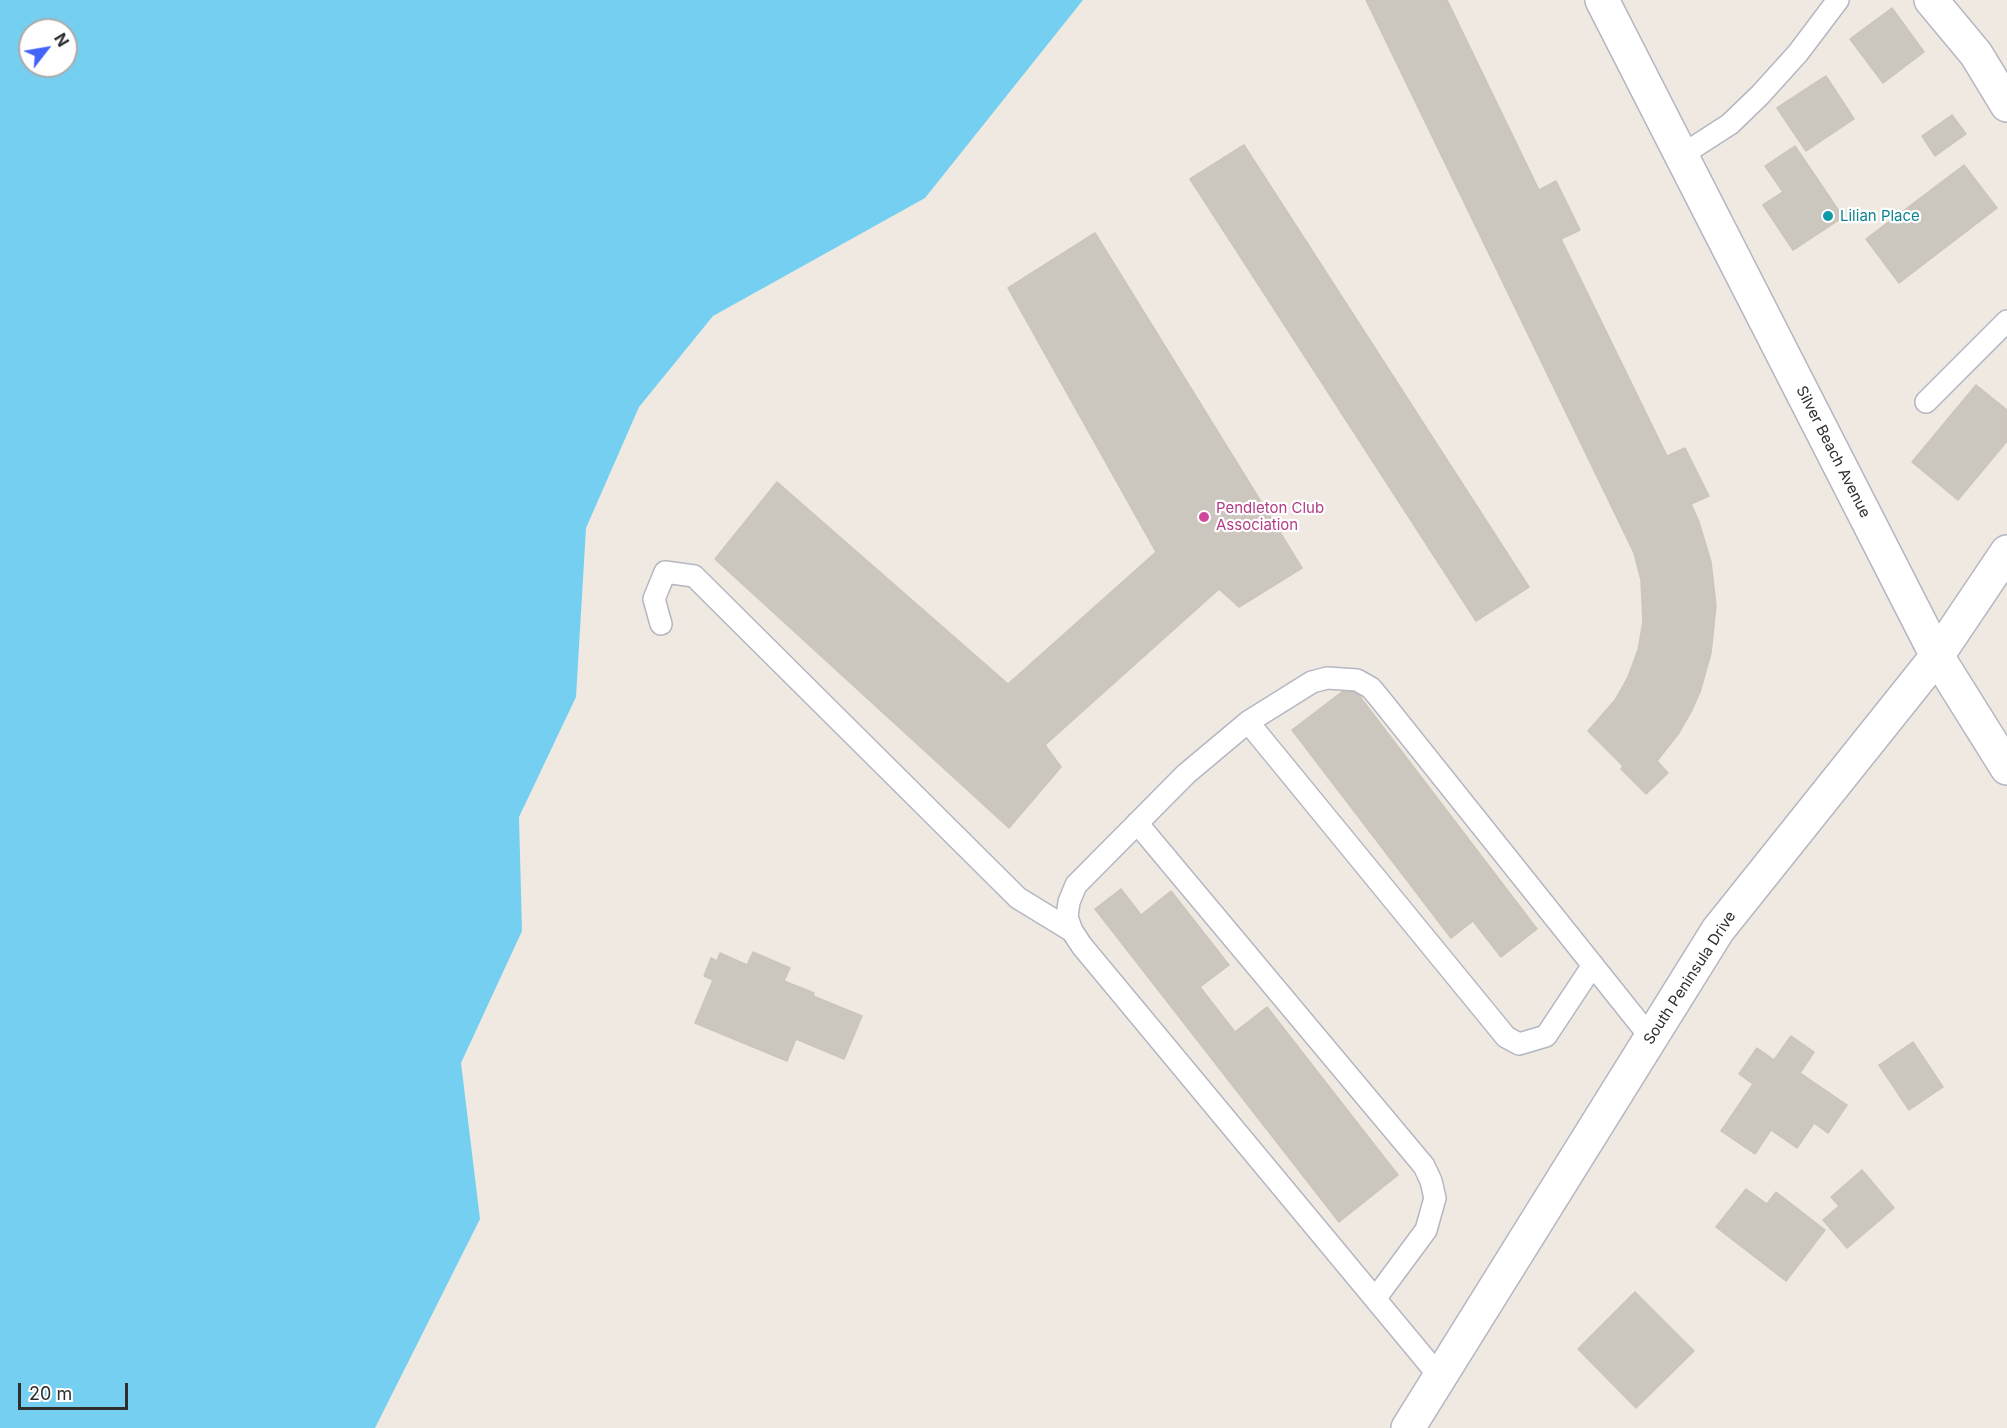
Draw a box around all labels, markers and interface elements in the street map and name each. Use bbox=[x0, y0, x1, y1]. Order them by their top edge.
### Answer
north arrow bbox=[18, 18, 78, 78]
text: N bbox=[50, 29, 73, 50]
place label: Lilian Place bbox=[1840, 207, 1920, 225]
marker: Lilian Place bbox=[1821, 209, 1835, 223]
street label: Silver Beach Avenue bbox=[1792, 383, 1874, 521]
place label: Pendleton Club Association bbox=[1216, 499, 1324, 534]
marker: Pendleton Club Association bbox=[1197, 510, 1211, 524]
street label: South Peninsula Drive bbox=[1640, 908, 1740, 1048]
scale bar bbox=[21, 1371, 130, 1409]
text: 20 m bbox=[29, 1383, 72, 1404]

